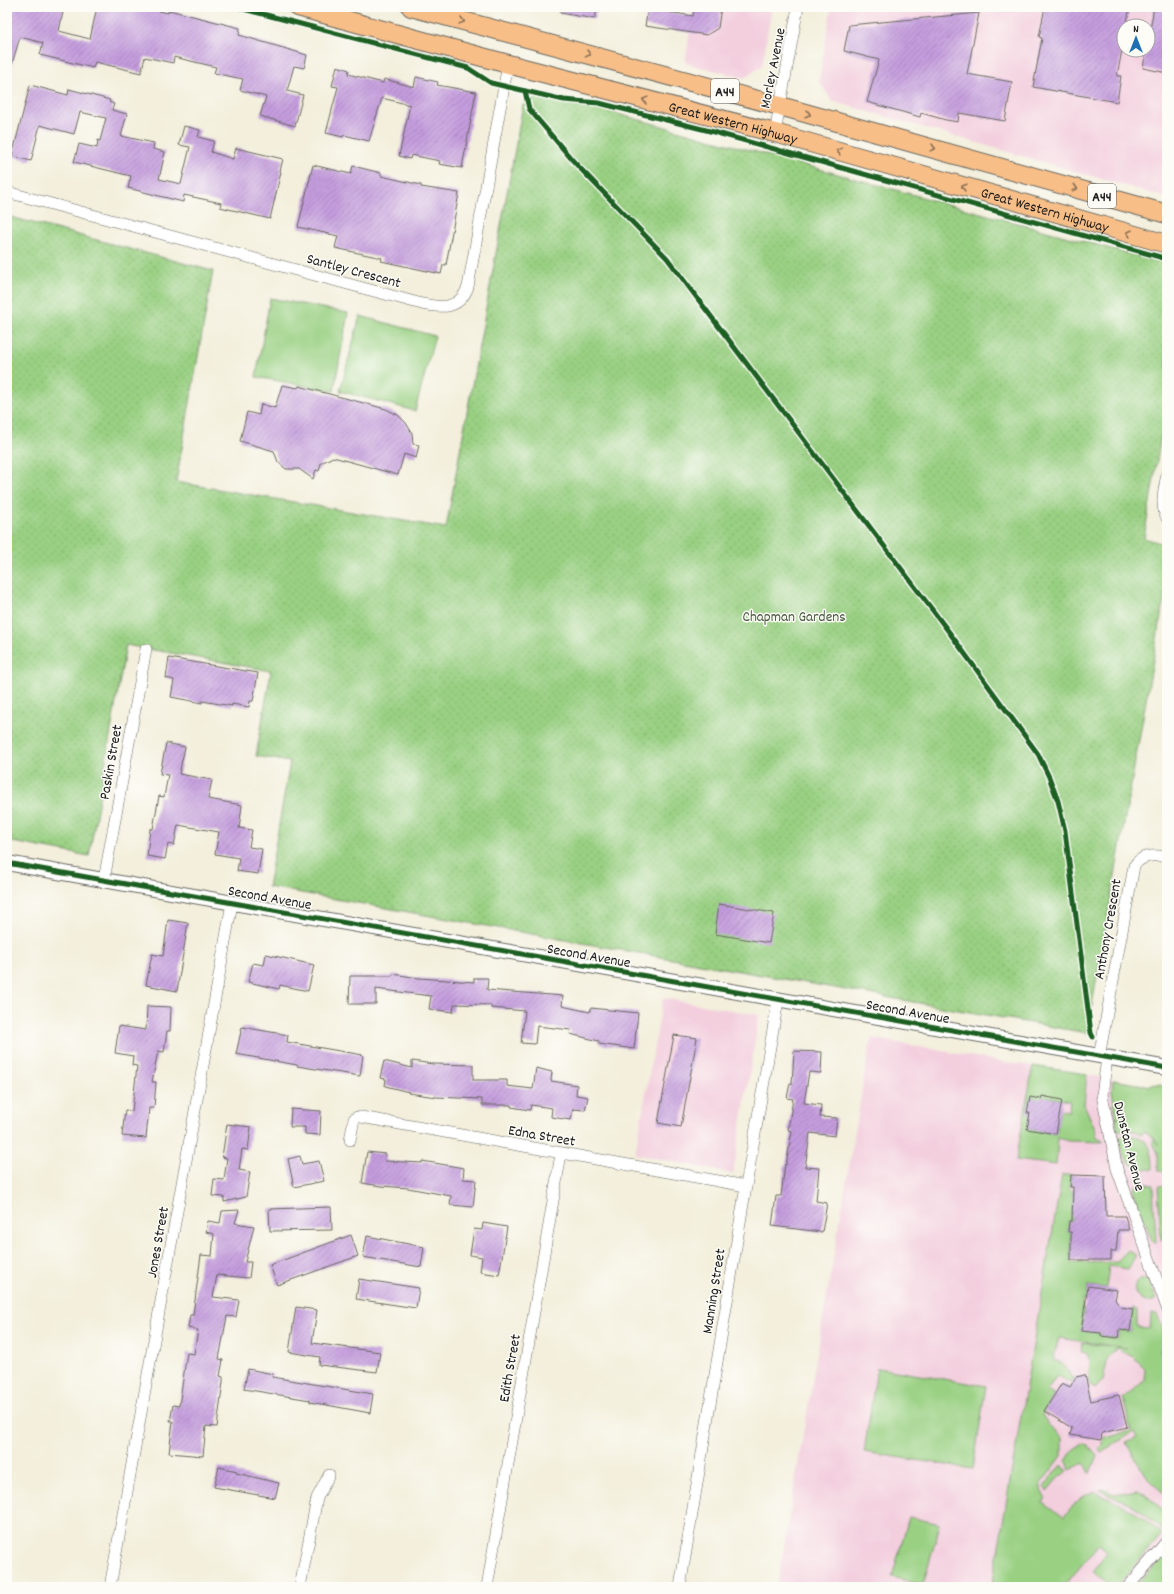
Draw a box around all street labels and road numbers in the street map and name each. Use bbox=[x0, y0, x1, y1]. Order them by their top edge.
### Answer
street label: Morley Avenue bbox=[755, 26, 793, 111]
road number: A44 bbox=[711, 79, 739, 103]
street label: Great Western Highway bbox=[666, 97, 800, 152]
street label: Great Western Highway bbox=[978, 183, 1112, 240]
road number: A44 bbox=[1088, 184, 1116, 208]
street label: Santley Crescent bbox=[304, 249, 404, 295]
street label: Paskin Street bbox=[95, 723, 129, 802]
street label: Anthony Crescent bbox=[1089, 877, 1129, 981]
street label: Second Avenue bbox=[226, 881, 313, 917]
street label: Second Avenue bbox=[545, 939, 632, 975]
street label: Second Avenue bbox=[864, 995, 951, 1031]
street label: Dunstan Avenue bbox=[1106, 1099, 1150, 1194]
street label: Edna Street bbox=[506, 1120, 577, 1154]
street label: Jones Street bbox=[142, 1205, 176, 1280]
street label: Manning Street bbox=[697, 1247, 733, 1335]
street label: Edith Street bbox=[494, 1332, 528, 1404]

